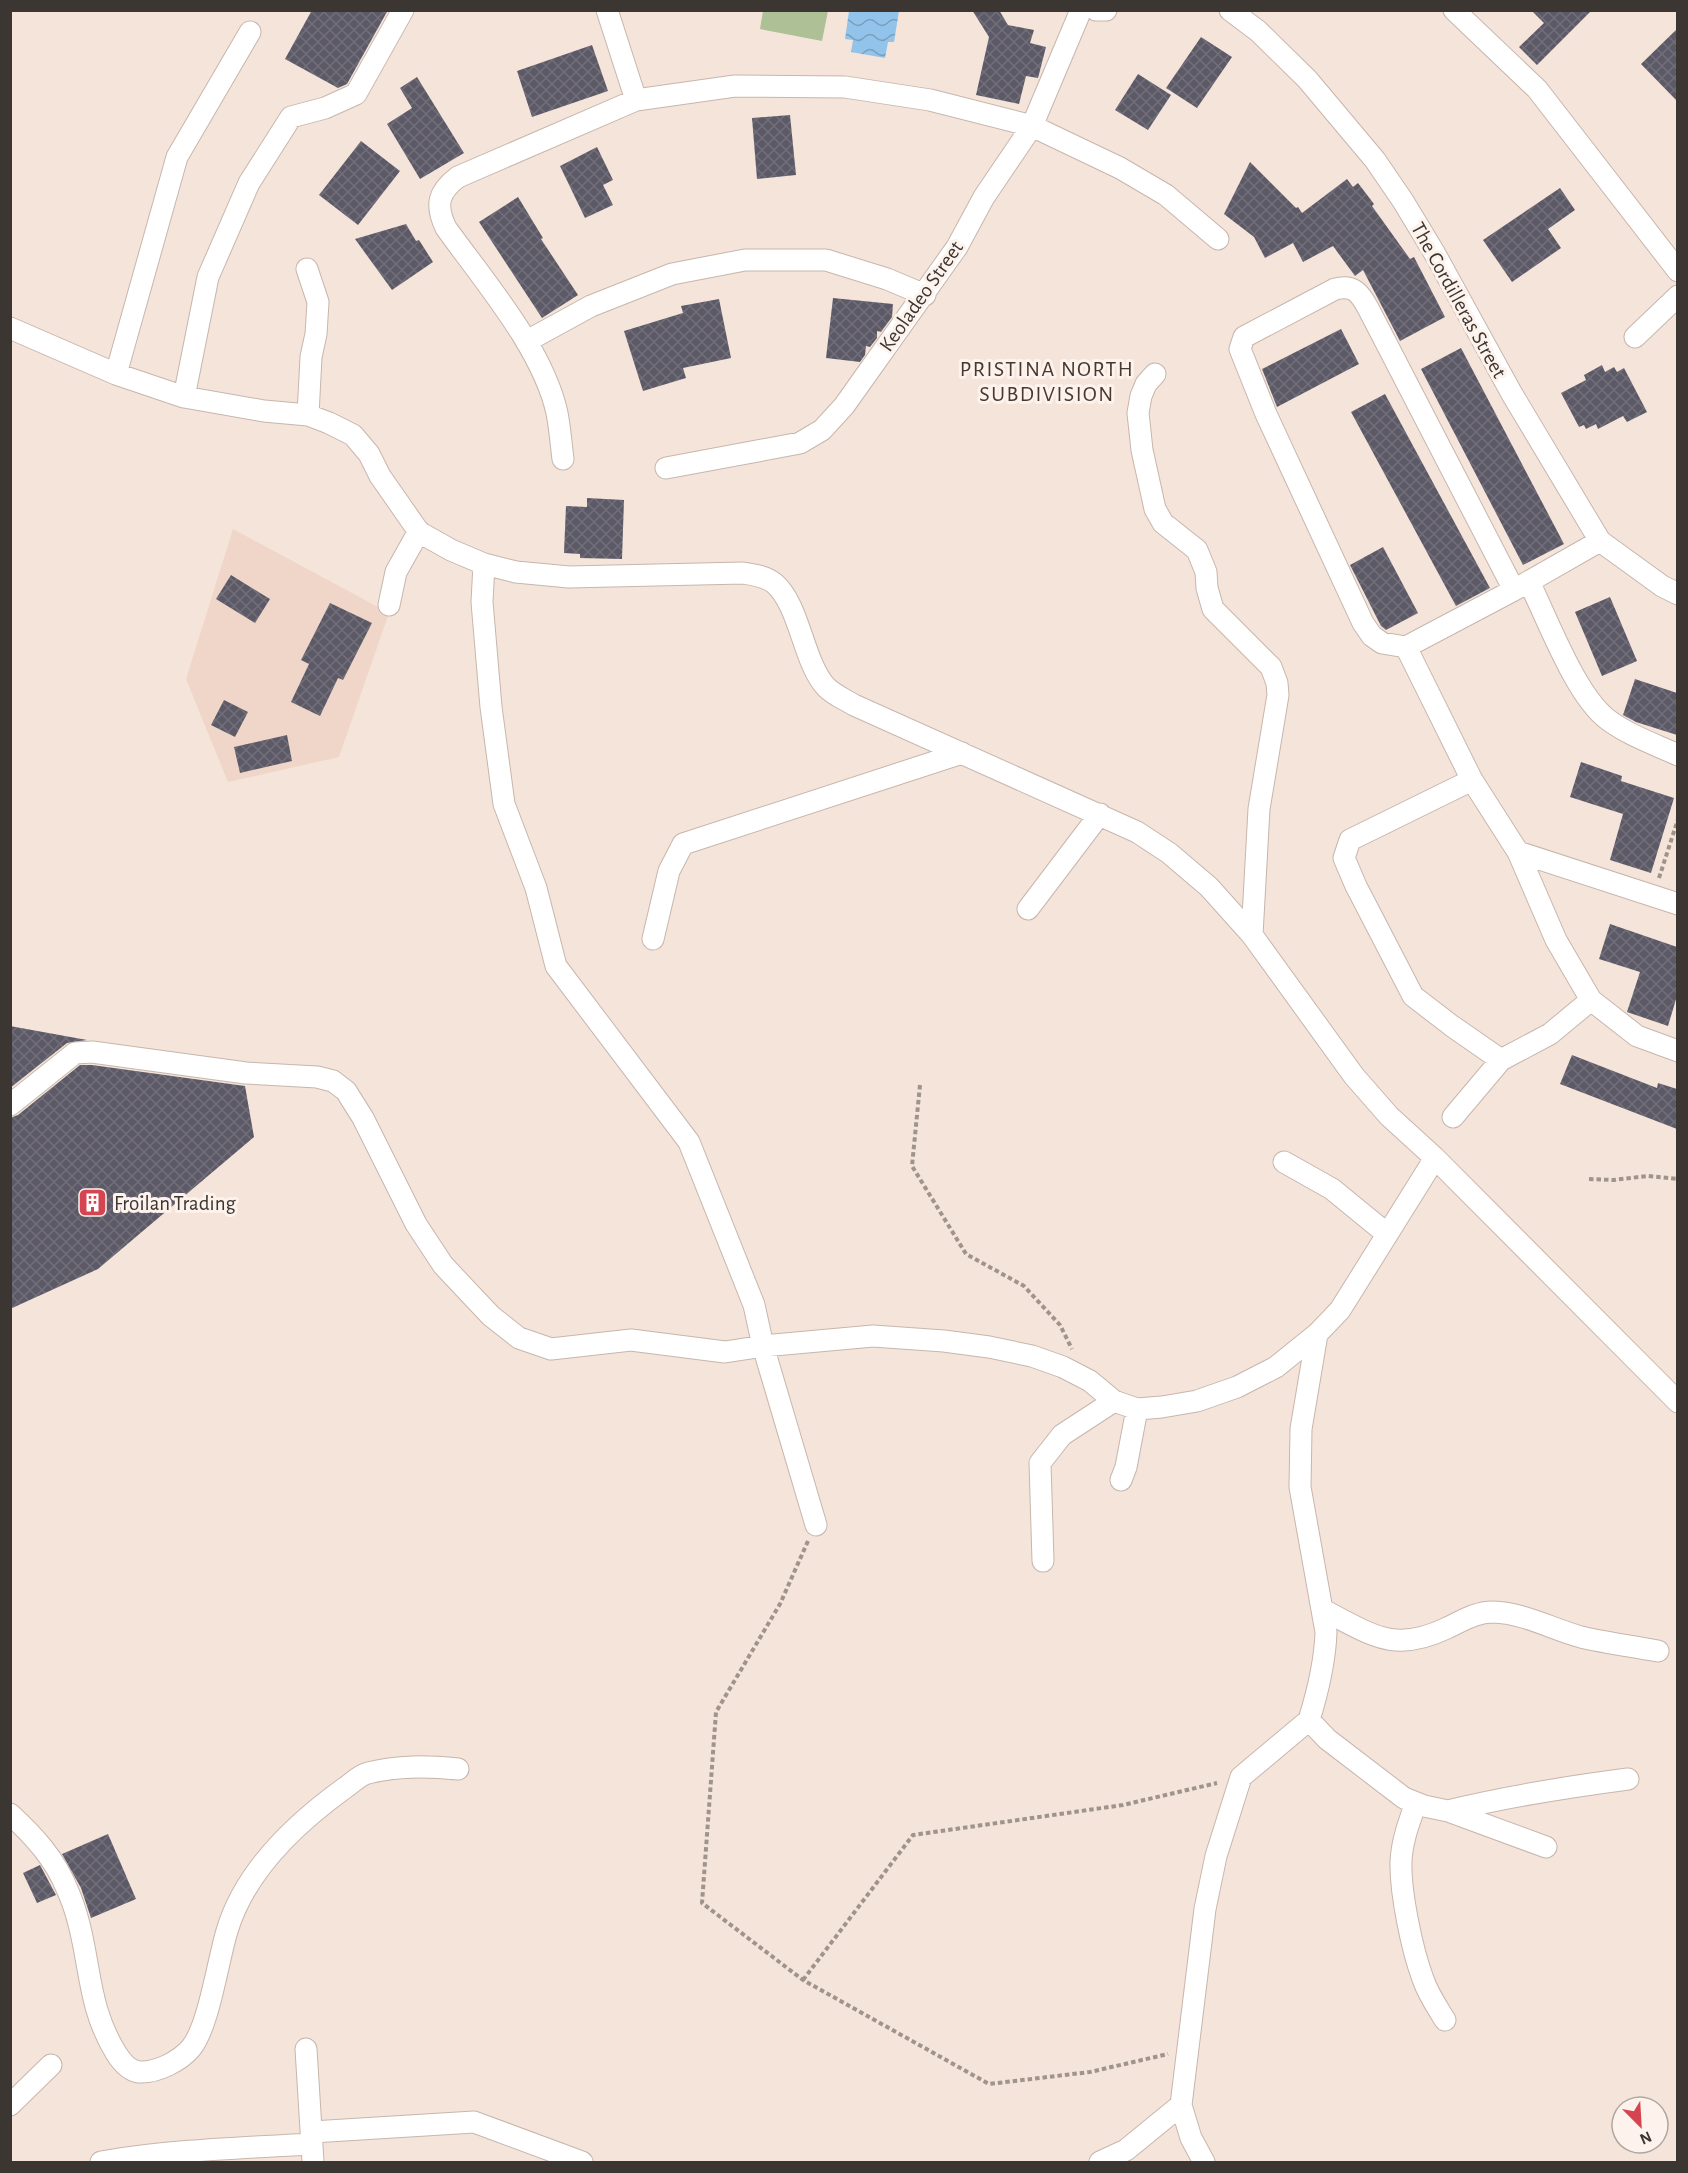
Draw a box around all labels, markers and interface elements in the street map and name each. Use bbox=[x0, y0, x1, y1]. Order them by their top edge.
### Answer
street label: The Cordilleras Street bbox=[1407, 219, 1510, 382]
street label: Keoladeo Street bbox=[876, 237, 967, 355]
district label: PRISTINA NORTH SUBDIVISION bbox=[960, 358, 1134, 405]
building icon: Froilan Trading bbox=[77, 1187, 109, 1219]
place label: Froilan Trading bbox=[114, 1193, 236, 1214]
north arrow bbox=[1610, 2095, 1670, 2155]
text: N bbox=[1637, 2128, 1654, 2147]

